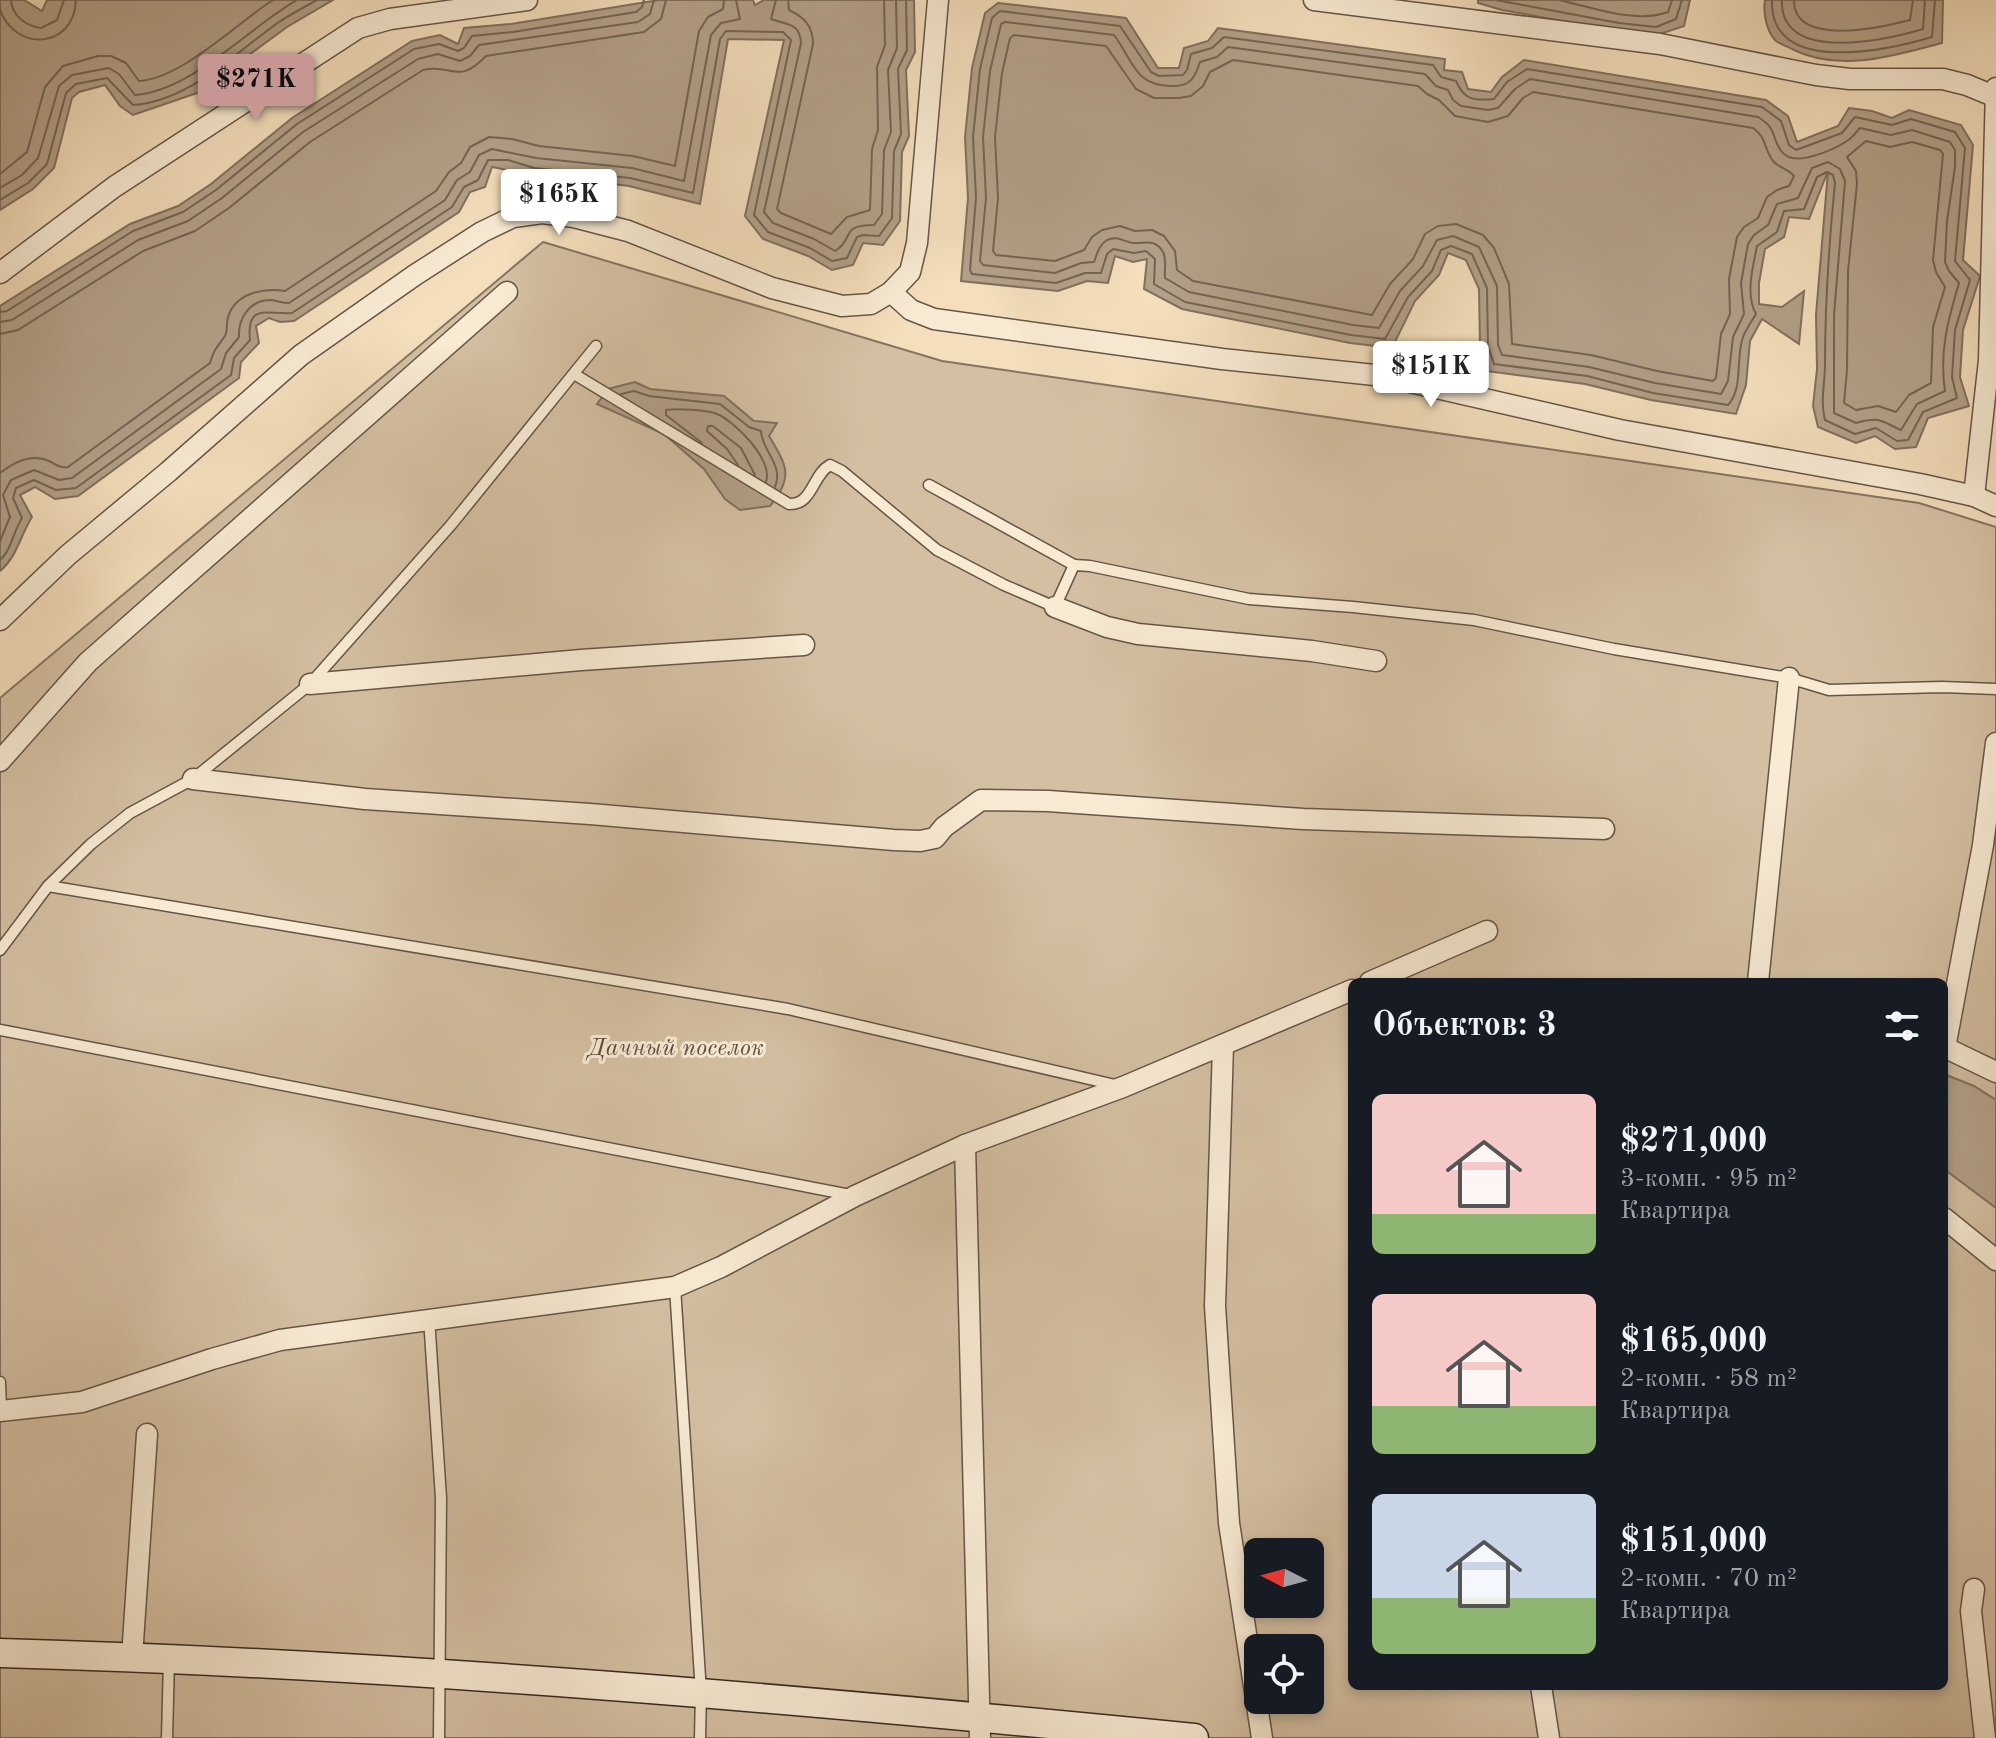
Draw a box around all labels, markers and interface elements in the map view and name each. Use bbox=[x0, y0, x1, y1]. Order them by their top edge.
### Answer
pin: $271K bbox=[200, 54, 312, 122]
text: $271K bbox=[216, 67, 296, 93]
pin: $165K bbox=[503, 169, 615, 237]
text: $165K bbox=[519, 182, 599, 208]
pin: $151K bbox=[1375, 341, 1487, 409]
text: $151K bbox=[1391, 354, 1471, 380]
icon: filters bbox=[1880, 1004, 1924, 1048]
text: Объектов: 3 bbox=[1372, 1009, 1557, 1043]
park label: Дачный поселок bbox=[585, 1037, 764, 1061]
text: $271,000 bbox=[1620, 1125, 1768, 1159]
icon: home bbox=[1436, 1126, 1532, 1222]
text: 3-комн. · 95 m² bbox=[1620, 1166, 1797, 1192]
text: Квартира bbox=[1620, 1198, 1730, 1224]
text: $165,000 bbox=[1620, 1325, 1768, 1359]
icon: home bbox=[1436, 1326, 1532, 1422]
text: 2-комн. · 58 m² bbox=[1620, 1366, 1797, 1392]
text: Квартира bbox=[1620, 1398, 1730, 1424]
text: $151,000 bbox=[1620, 1525, 1768, 1559]
icon: home bbox=[1436, 1526, 1532, 1622]
north arrow bbox=[1244, 1538, 1324, 1618]
map controls bbox=[1244, 1538, 1324, 1714]
text: 2-комн. · 70 m² bbox=[1620, 1566, 1797, 1592]
text: Квартира bbox=[1620, 1598, 1730, 1624]
button: locate bbox=[1244, 1634, 1324, 1714]

